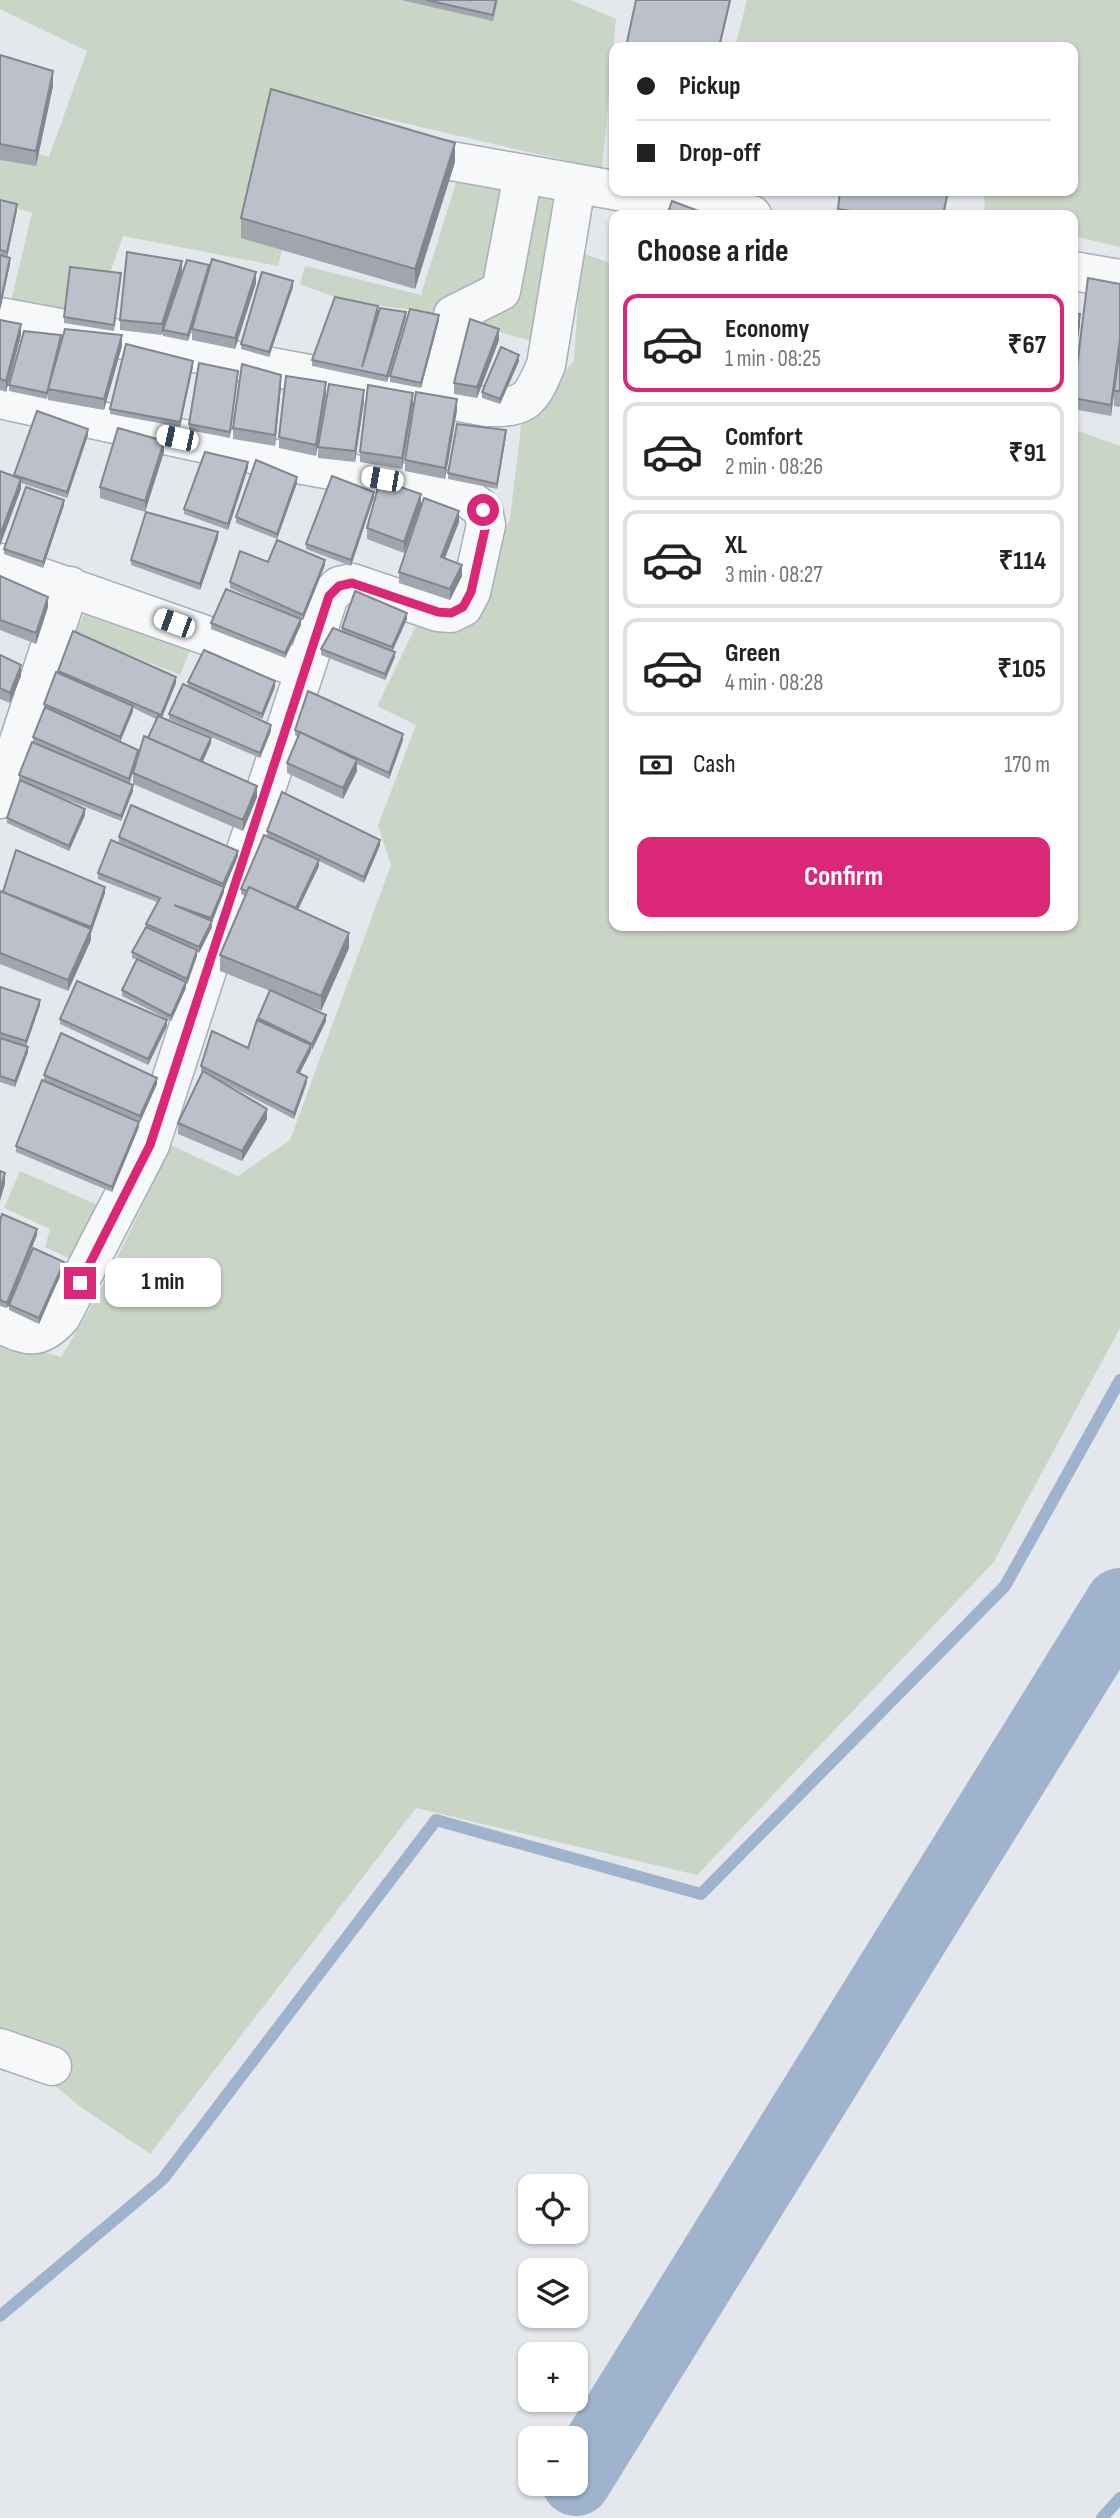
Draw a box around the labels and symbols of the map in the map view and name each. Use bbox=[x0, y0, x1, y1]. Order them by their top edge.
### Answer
car bbox=[155, 423, 200, 453]
car bbox=[360, 465, 405, 493]
route start bbox=[467, 494, 499, 526]
car bbox=[151, 606, 198, 640]
callout: 1 min bbox=[104, 1258, 220, 1308]
route end bbox=[64, 1267, 96, 1299]

